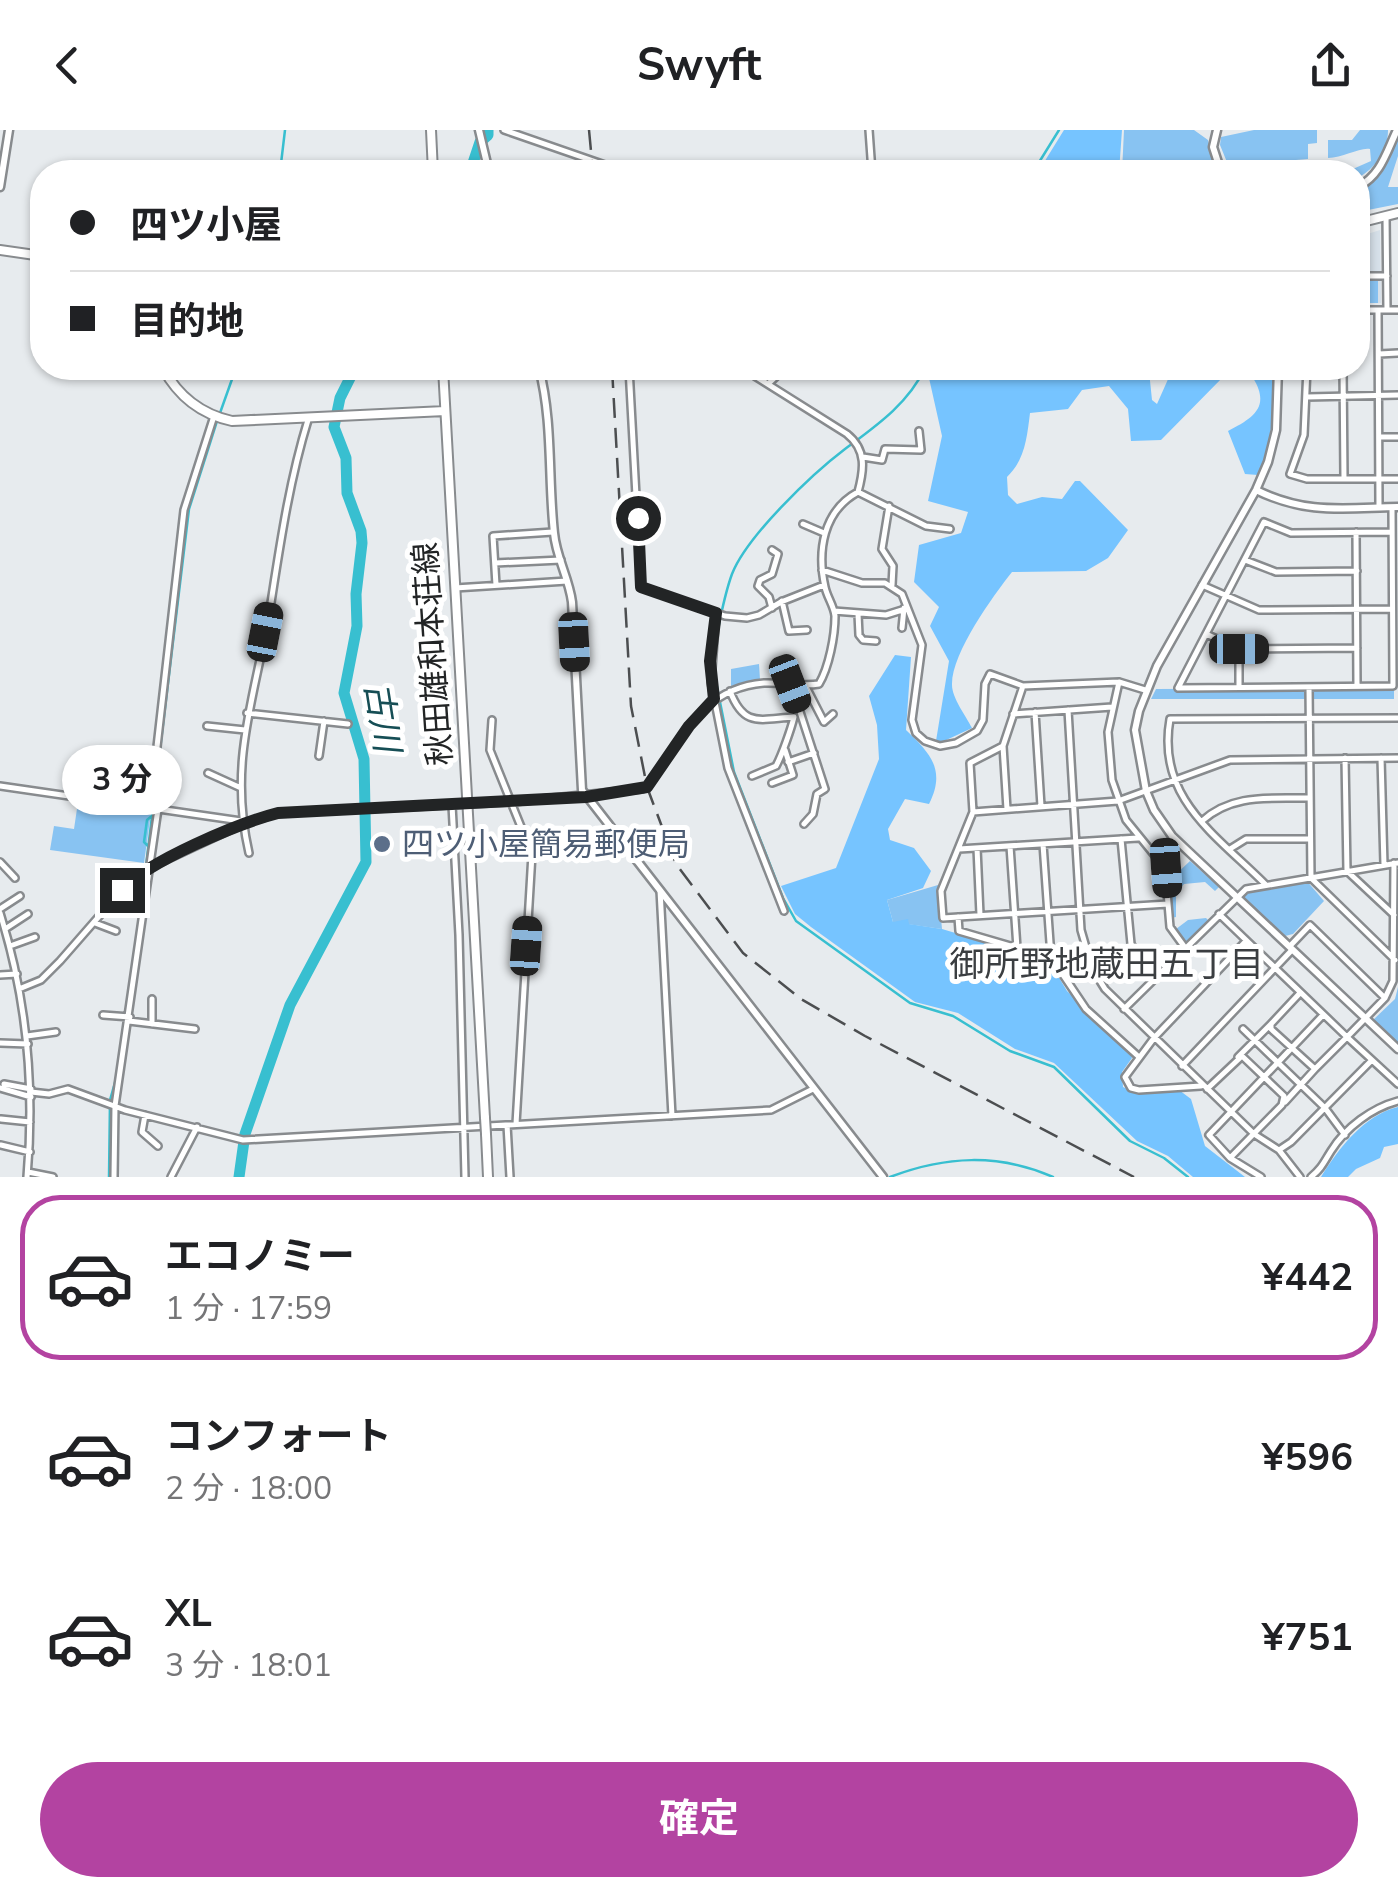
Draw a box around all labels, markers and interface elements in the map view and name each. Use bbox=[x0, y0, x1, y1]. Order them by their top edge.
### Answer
text: Swyft bbox=[637, 35, 761, 96]
icon: back bbox=[40, 38, 95, 93]
icon: share bbox=[1303, 38, 1358, 93]
text: 四ツ小屋 bbox=[130, 200, 282, 251]
text: 目的地 bbox=[130, 296, 244, 347]
route start bbox=[616, 496, 661, 541]
street label: 秋田雄和本荘線 bbox=[404, 541, 462, 767]
car bbox=[245, 600, 285, 664]
car bbox=[557, 611, 591, 673]
car bbox=[1209, 634, 1269, 664]
car bbox=[765, 651, 815, 717]
water label: 古川 bbox=[353, 679, 411, 759]
callout: 3 分 bbox=[62, 745, 182, 815]
text: 3 分 bbox=[92, 758, 152, 801]
place label: 四ツ小屋簡易郵便局 bbox=[402, 823, 690, 866]
marker: 四ツ小屋簡易郵便局 bbox=[371, 833, 393, 855]
car bbox=[1149, 837, 1183, 899]
route end bbox=[100, 868, 145, 913]
car bbox=[509, 915, 543, 977]
district label: 御所野地蔵田五丁目 bbox=[949, 941, 1265, 988]
text: エコノミー bbox=[165, 1231, 355, 1282]
icon: car bbox=[45, 1233, 135, 1323]
text: ¥442 bbox=[1262, 1252, 1353, 1303]
text: 1 分 · 17:59 bbox=[165, 1287, 332, 1330]
text: コンフォート bbox=[165, 1411, 392, 1462]
icon: car bbox=[45, 1413, 135, 1503]
text: ¥596 bbox=[1262, 1432, 1353, 1483]
text: 2 分 · 18:00 bbox=[165, 1467, 332, 1510]
text: XL bbox=[165, 1588, 212, 1639]
icon: car bbox=[45, 1593, 135, 1683]
text: ¥751 bbox=[1262, 1612, 1353, 1663]
text: 3 分 · 18:01 bbox=[165, 1644, 332, 1687]
button: 確定 bbox=[40, 1762, 1358, 1877]

